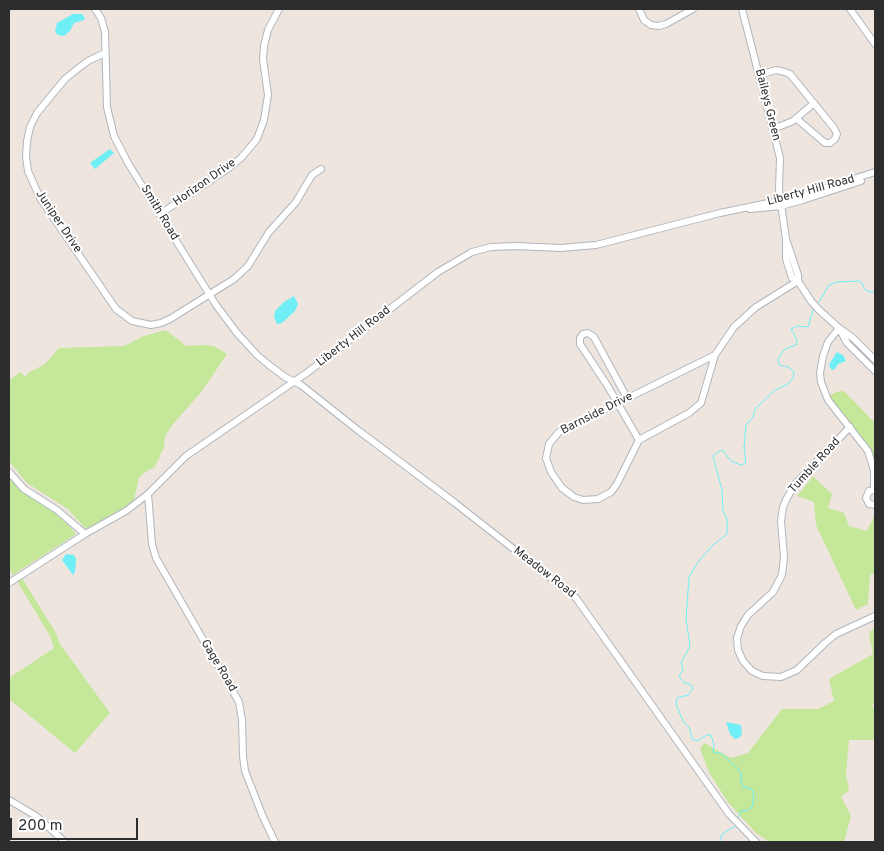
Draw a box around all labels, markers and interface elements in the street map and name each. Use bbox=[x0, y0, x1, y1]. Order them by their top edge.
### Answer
street label: Baileys Green bbox=[751, 67, 783, 143]
street label: Horizon Drive bbox=[171, 156, 239, 210]
street label: Liberty Hill Road bbox=[766, 172, 856, 210]
street label: Smith Road bbox=[137, 183, 181, 243]
street label: Juniper Drive bbox=[32, 188, 84, 256]
street label: Liberty Hill Road bbox=[314, 304, 394, 370]
street label: Barnside Drive bbox=[559, 390, 635, 438]
street label: Tumble Road bbox=[786, 435, 844, 497]
street label: Meadow Road bbox=[510, 544, 578, 602]
street label: Gage Road bbox=[197, 637, 239, 695]
scale bar bbox=[12, 808, 140, 840]
text: 200 m bbox=[18, 817, 63, 836]

